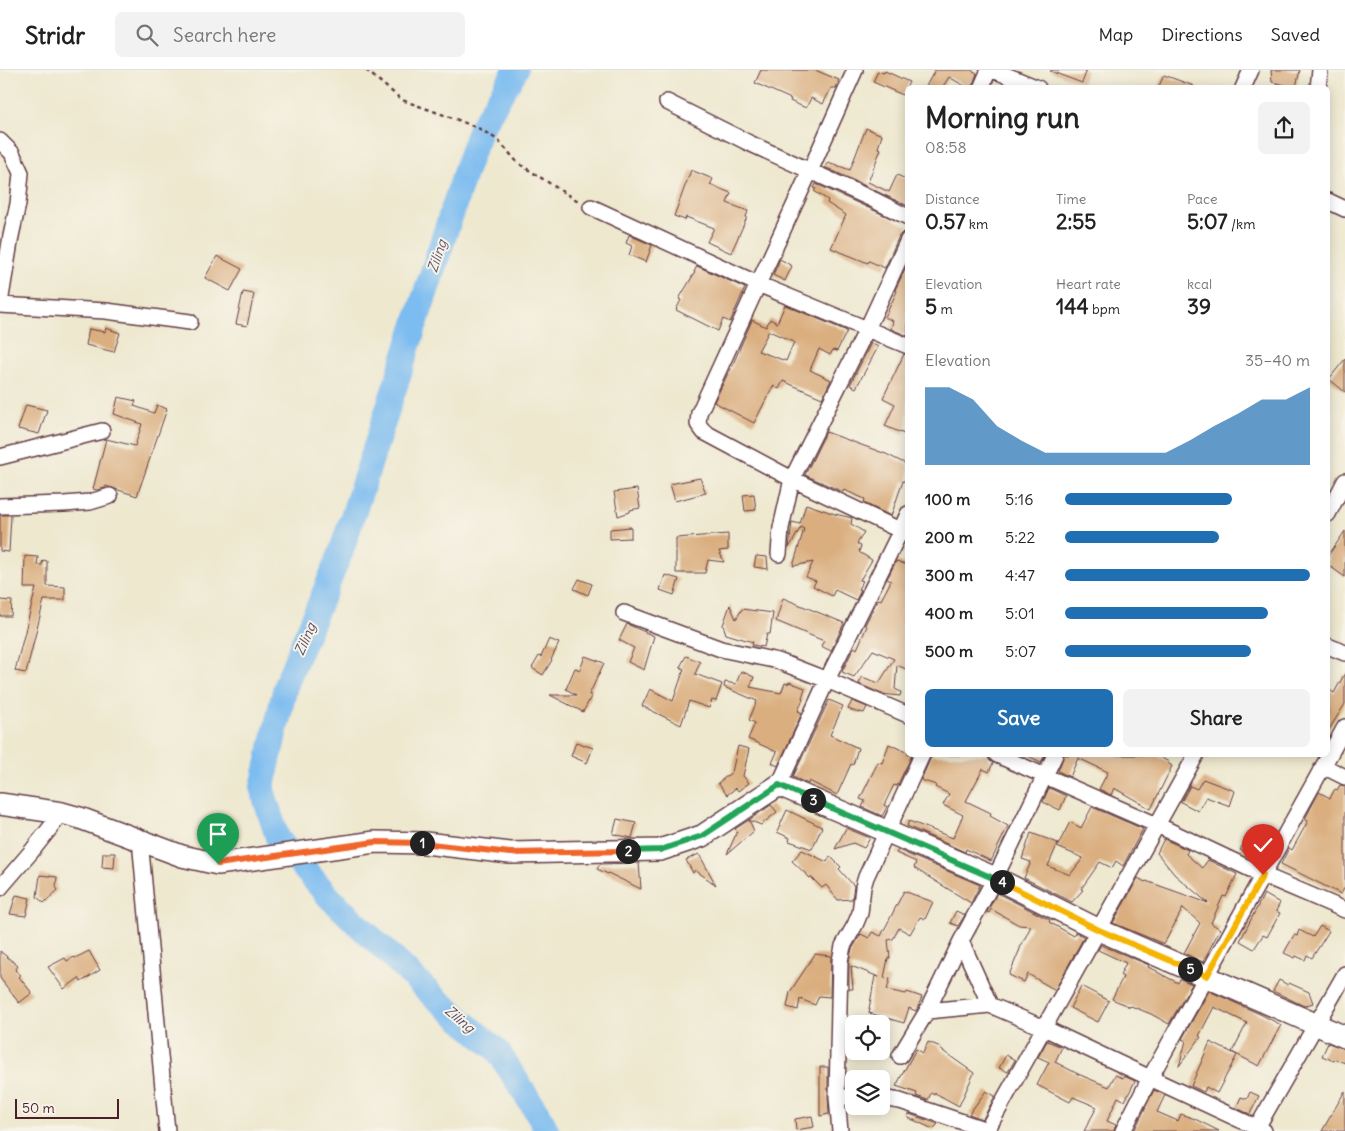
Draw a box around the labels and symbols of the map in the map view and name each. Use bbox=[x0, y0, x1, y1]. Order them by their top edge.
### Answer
water label: Ziling bbox=[423, 236, 451, 275]
water label: Ziling bbox=[290, 619, 320, 658]
pin: 3 bbox=[800, 788, 826, 812]
pin bbox=[197, 813, 239, 864]
pin bbox=[1242, 824, 1284, 875]
pin: 1 bbox=[410, 830, 434, 856]
pin: 2 bbox=[616, 838, 640, 864]
pin: 4 bbox=[990, 870, 1014, 894]
pin: 5 bbox=[1178, 956, 1202, 982]
water label: Ziling bbox=[441, 1001, 479, 1037]
scale bar bbox=[15, 1096, 119, 1119]

